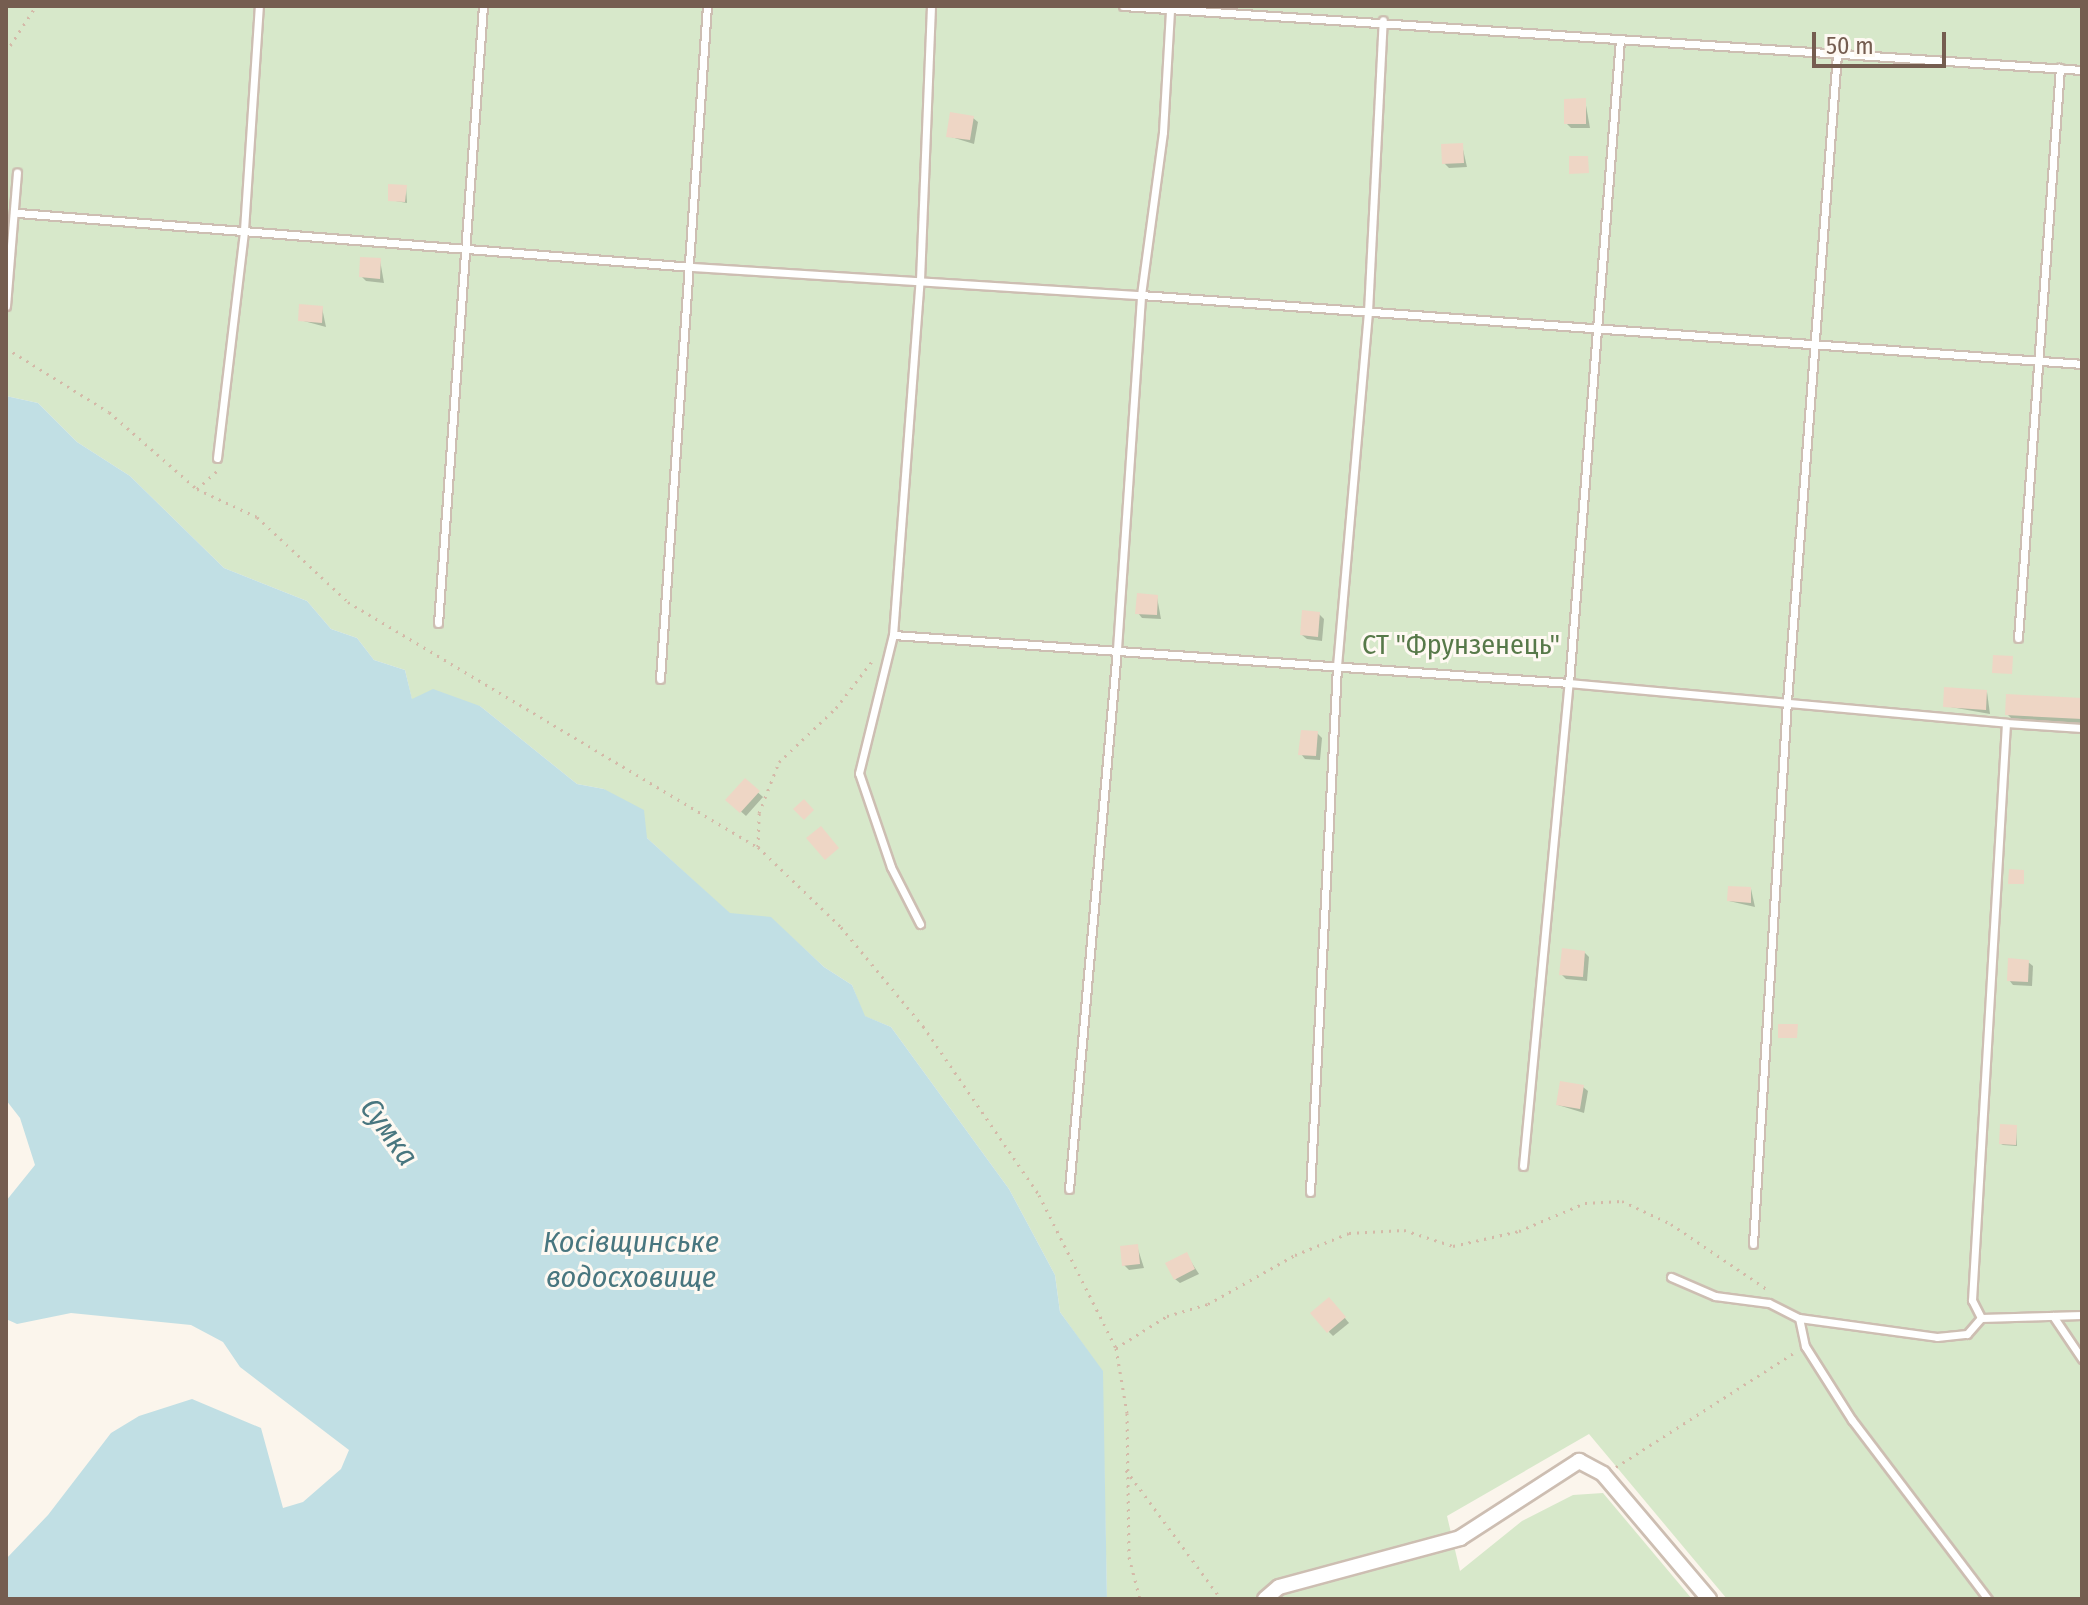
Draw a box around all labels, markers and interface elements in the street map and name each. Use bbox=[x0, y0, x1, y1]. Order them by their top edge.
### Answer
scale bar bbox=[1816, 16, 1950, 66]
text: 50 m bbox=[1826, 32, 1874, 60]
park label: СТ "Фрунзенець" bbox=[1362, 628, 1560, 662]
water label: Сумка bbox=[352, 1091, 426, 1173]
water label: Косівщинське водосховище bbox=[543, 1224, 719, 1294]

